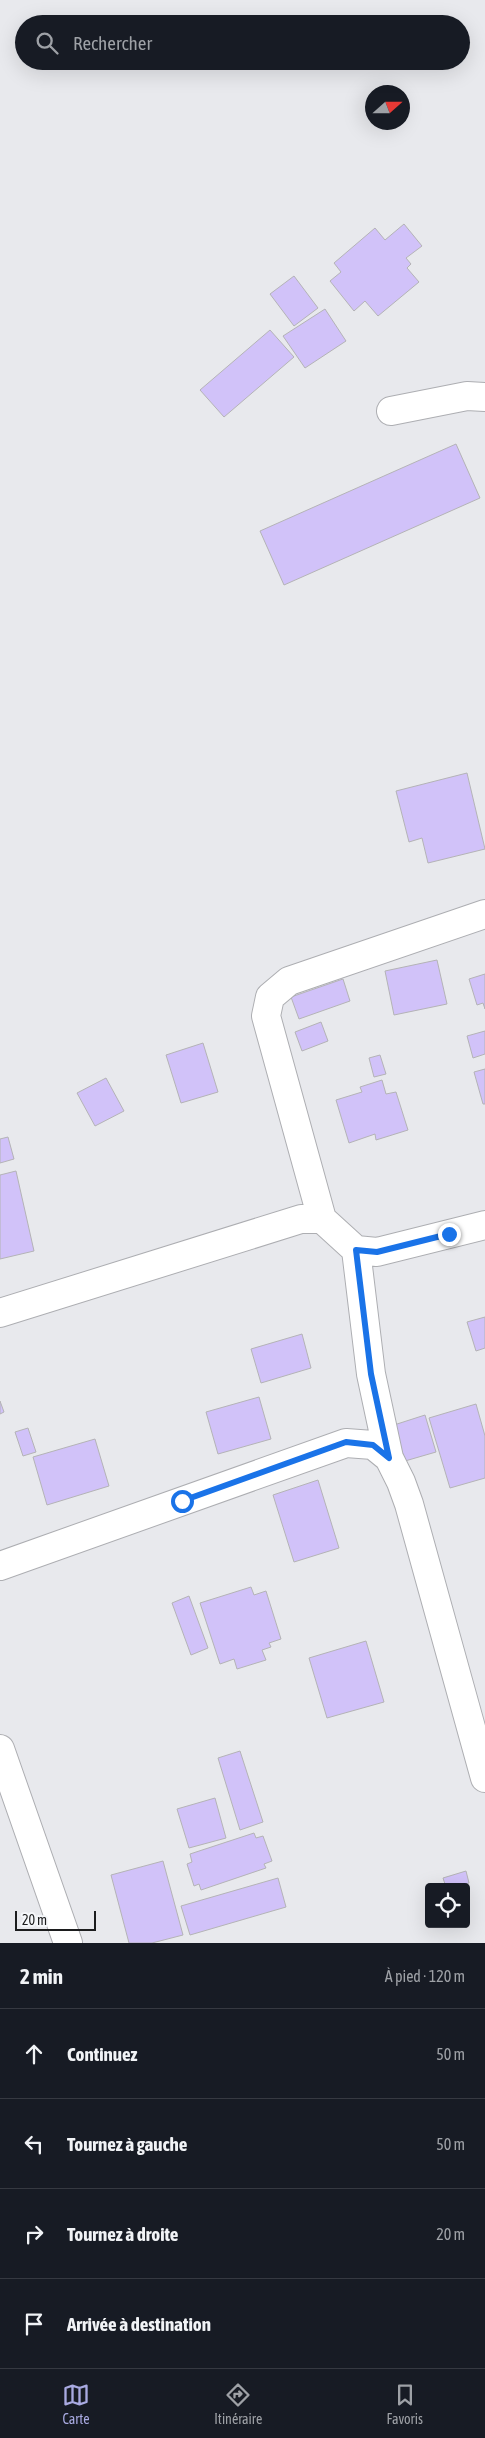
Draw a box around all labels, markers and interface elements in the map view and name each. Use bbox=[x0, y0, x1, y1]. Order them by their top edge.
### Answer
search box bbox=[15, 15, 470, 70]
icon: search bbox=[33, 29, 61, 57]
text: Rechercher bbox=[73, 32, 152, 54]
north arrow bbox=[365, 85, 410, 130]
route end bbox=[438, 1223, 461, 1246]
route start bbox=[171, 1490, 194, 1513]
map controls bbox=[425, 1883, 470, 1928]
button: locate bbox=[425, 1883, 470, 1928]
scale bar bbox=[15, 1908, 96, 1931]
text: 20 m bbox=[22, 1912, 47, 1928]
text: 2 min bbox=[20, 1964, 63, 1988]
text: À pied · 120 m bbox=[385, 1967, 465, 1985]
icon: ahead bbox=[20, 2040, 48, 2068]
text: Continuez bbox=[67, 2043, 137, 2065]
text: 50 m bbox=[436, 2045, 465, 2063]
icon: left bbox=[20, 2130, 48, 2158]
text: Tournez à gauche bbox=[67, 2133, 187, 2155]
text: 50 m bbox=[436, 2135, 465, 2153]
icon: right bbox=[20, 2220, 48, 2248]
text: Tournez à droite bbox=[67, 2223, 178, 2245]
text: 20 m bbox=[436, 2225, 465, 2243]
icon: arrive bbox=[20, 2310, 48, 2338]
text: Arrivée à destination bbox=[67, 2313, 211, 2335]
tab: Carte bbox=[62, 2381, 90, 2427]
tab: Itinéraire bbox=[214, 2381, 262, 2427]
tab: Favoris bbox=[387, 2381, 423, 2427]

